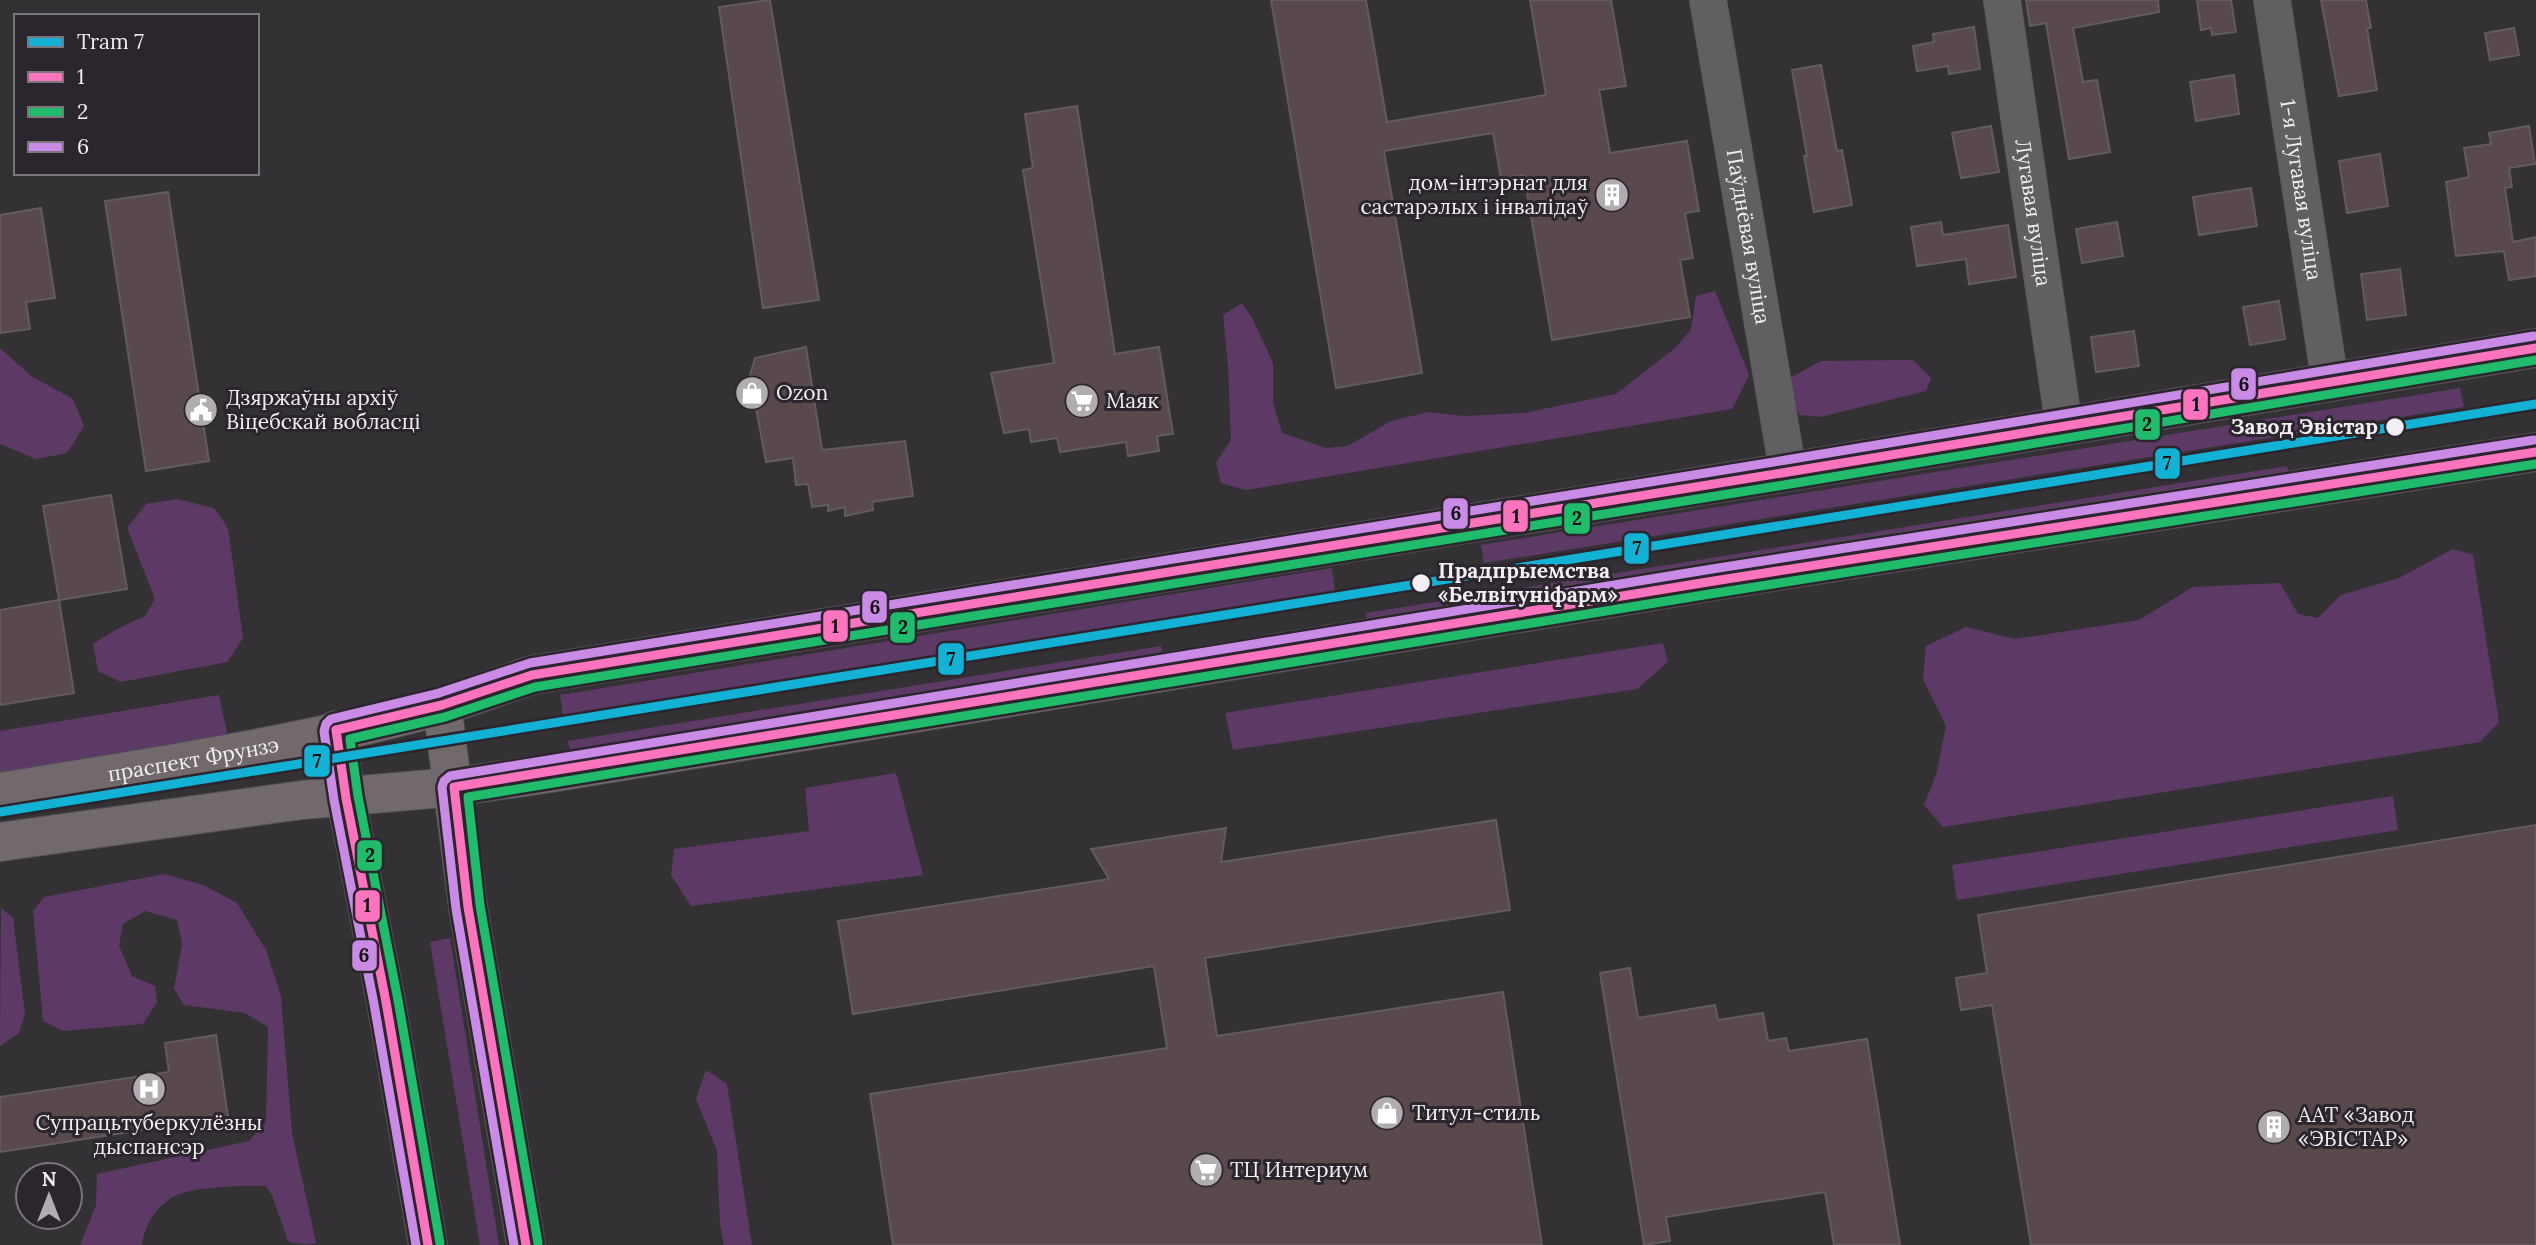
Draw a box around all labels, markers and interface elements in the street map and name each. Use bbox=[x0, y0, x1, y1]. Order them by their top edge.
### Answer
legend bbox=[14, 14, 259, 175]
text: Tram 7 bbox=[77, 28, 144, 55]
text: 1 bbox=[77, 63, 85, 90]
street label: 1-я Лугавая вуліца bbox=[2274, 97, 2328, 282]
text: 2 bbox=[77, 98, 88, 125]
text: 6 bbox=[77, 133, 89, 160]
street label: Лугавая вуліца bbox=[2009, 137, 2058, 288]
street label: Паўднёвая вуліца bbox=[1720, 147, 1777, 326]
place label: дом-інтэрнат для састарэлых і інвалідаў bbox=[1360, 169, 1588, 220]
building icon: дом-інтэрнат для састарэлых і інвалідаў bbox=[1593, 176, 1631, 214]
line badge: 6 bbox=[2230, 367, 2257, 401]
text: 6 bbox=[2239, 372, 2250, 396]
shop icon: Ozon bbox=[733, 374, 771, 412]
place label: Ozon bbox=[776, 379, 829, 406]
supermarket icon: Маяк bbox=[1063, 382, 1101, 420]
place label: Дзяржаўны архіў Віцебскай вобласці bbox=[226, 384, 421, 435]
place label: Маяк bbox=[1106, 387, 1160, 414]
line badge: 1 bbox=[2182, 388, 2209, 421]
public building icon: Дзяржаўны архіў Віцебскай вобласці bbox=[182, 391, 220, 429]
text: 1 bbox=[2192, 392, 2200, 416]
line badge: 2 bbox=[2134, 408, 2161, 441]
text: 2 bbox=[2142, 412, 2152, 436]
place label: Завод Эвістар bbox=[2231, 413, 2378, 440]
marker: Завод Эвістар bbox=[2384, 416, 2406, 438]
line badge: 7 bbox=[2154, 447, 2181, 480]
text: 7 bbox=[2163, 451, 2172, 475]
line badge: 6 bbox=[1442, 497, 1469, 530]
line badge: 1 bbox=[1502, 499, 1529, 533]
text: 6 bbox=[1451, 501, 1462, 525]
line badge: 2 bbox=[1563, 502, 1591, 535]
text: 1 bbox=[1512, 504, 1520, 528]
text: 2 bbox=[1572, 506, 1582, 530]
line badge: 7 bbox=[1623, 532, 1650, 565]
text: 7 bbox=[1633, 536, 1642, 560]
place label: Прадпрыемства «Белвітуніфарм» bbox=[1438, 557, 1618, 608]
marker: Прадпрыемства «Белвітуніфарм» bbox=[1410, 572, 1432, 594]
line badge: 6 bbox=[861, 590, 888, 624]
text: 6 bbox=[870, 595, 881, 619]
line badge: 1 bbox=[822, 609, 849, 643]
line badge: 2 bbox=[889, 611, 916, 644]
text: 1 bbox=[831, 614, 839, 638]
text: 2 bbox=[898, 615, 908, 639]
line badge: 7 bbox=[937, 642, 965, 676]
text: 7 bbox=[947, 647, 956, 671]
street label: праспект Фрунзэ bbox=[106, 730, 281, 787]
line badge: 7 bbox=[303, 744, 331, 778]
text: 7 bbox=[313, 749, 322, 773]
line badge: 2 bbox=[356, 839, 383, 872]
text: 2 bbox=[365, 843, 375, 867]
line badge: 1 bbox=[354, 889, 381, 923]
text: 1 bbox=[363, 893, 371, 917]
line badge: 6 bbox=[351, 939, 378, 972]
text: 6 bbox=[359, 943, 370, 967]
hospital icon: Супрацьтуберкулёзны дыспансэр bbox=[130, 1070, 168, 1108]
shop icon: Титул-cтиль bbox=[1368, 1094, 1406, 1132]
place label: Титул-cтиль bbox=[1412, 1099, 1540, 1126]
place label: ААТ «Завод «ЭВІСТАР» bbox=[2297, 1101, 2414, 1152]
building icon: ААТ «Завод «ЭВІСТАР» bbox=[2255, 1108, 2293, 1146]
place label: Супрацьтуберкулёзны дыспансэр bbox=[36, 1109, 262, 1160]
supermarket icon: ТЦ Интериум bbox=[1187, 1151, 1225, 1189]
place label: ТЦ Интериум bbox=[1230, 1156, 1368, 1183]
north arrow bbox=[14, 1161, 84, 1231]
text: N bbox=[42, 1167, 57, 1191]

